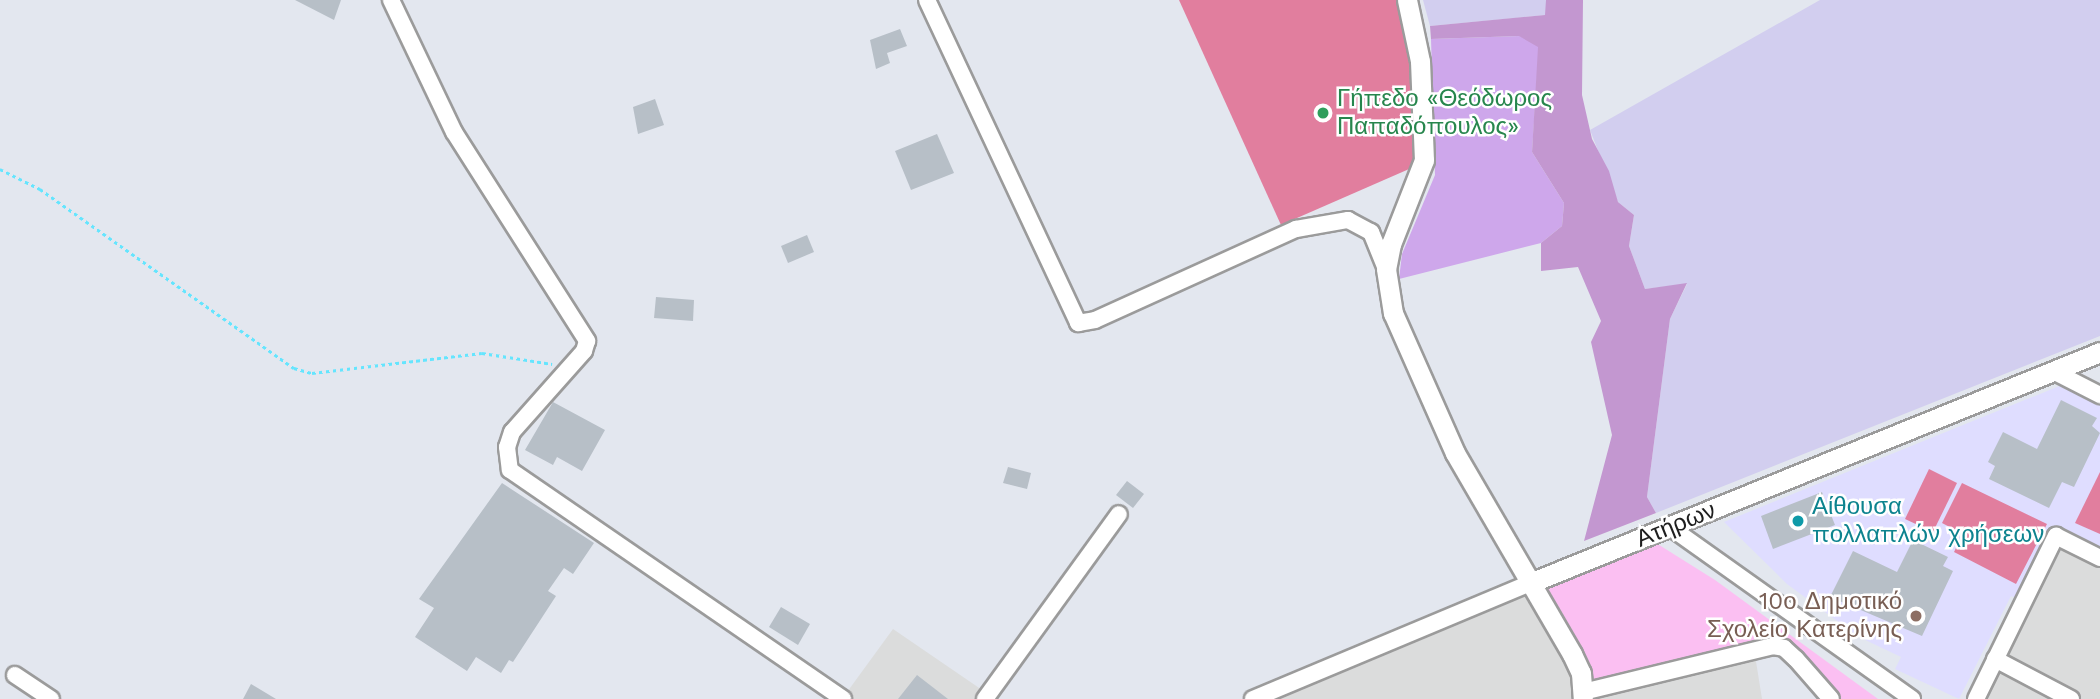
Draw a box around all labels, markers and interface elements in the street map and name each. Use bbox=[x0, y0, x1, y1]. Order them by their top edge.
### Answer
place label: Γήπεδο «Θεόδωρος Παπαδόπουλος» bbox=[1337, 85, 1552, 141]
marker: Γήπεδο «Θεόδωρος Παπαδόπουλος» bbox=[1315, 105, 1331, 121]
place label: Αίθουσα πολλαπλών χρήσεων bbox=[1812, 493, 2044, 549]
street label: Ατήρων bbox=[1632, 496, 1720, 554]
marker: Αίθουσα πολλαπλών χρήσεων bbox=[1790, 513, 1806, 529]
place label: 10ο Δημοτικό Σχολείο Κατερίνης bbox=[1707, 588, 1902, 644]
marker: 10ο Δημοτικό Σχολείο Κατερίνης bbox=[1908, 608, 1924, 624]

